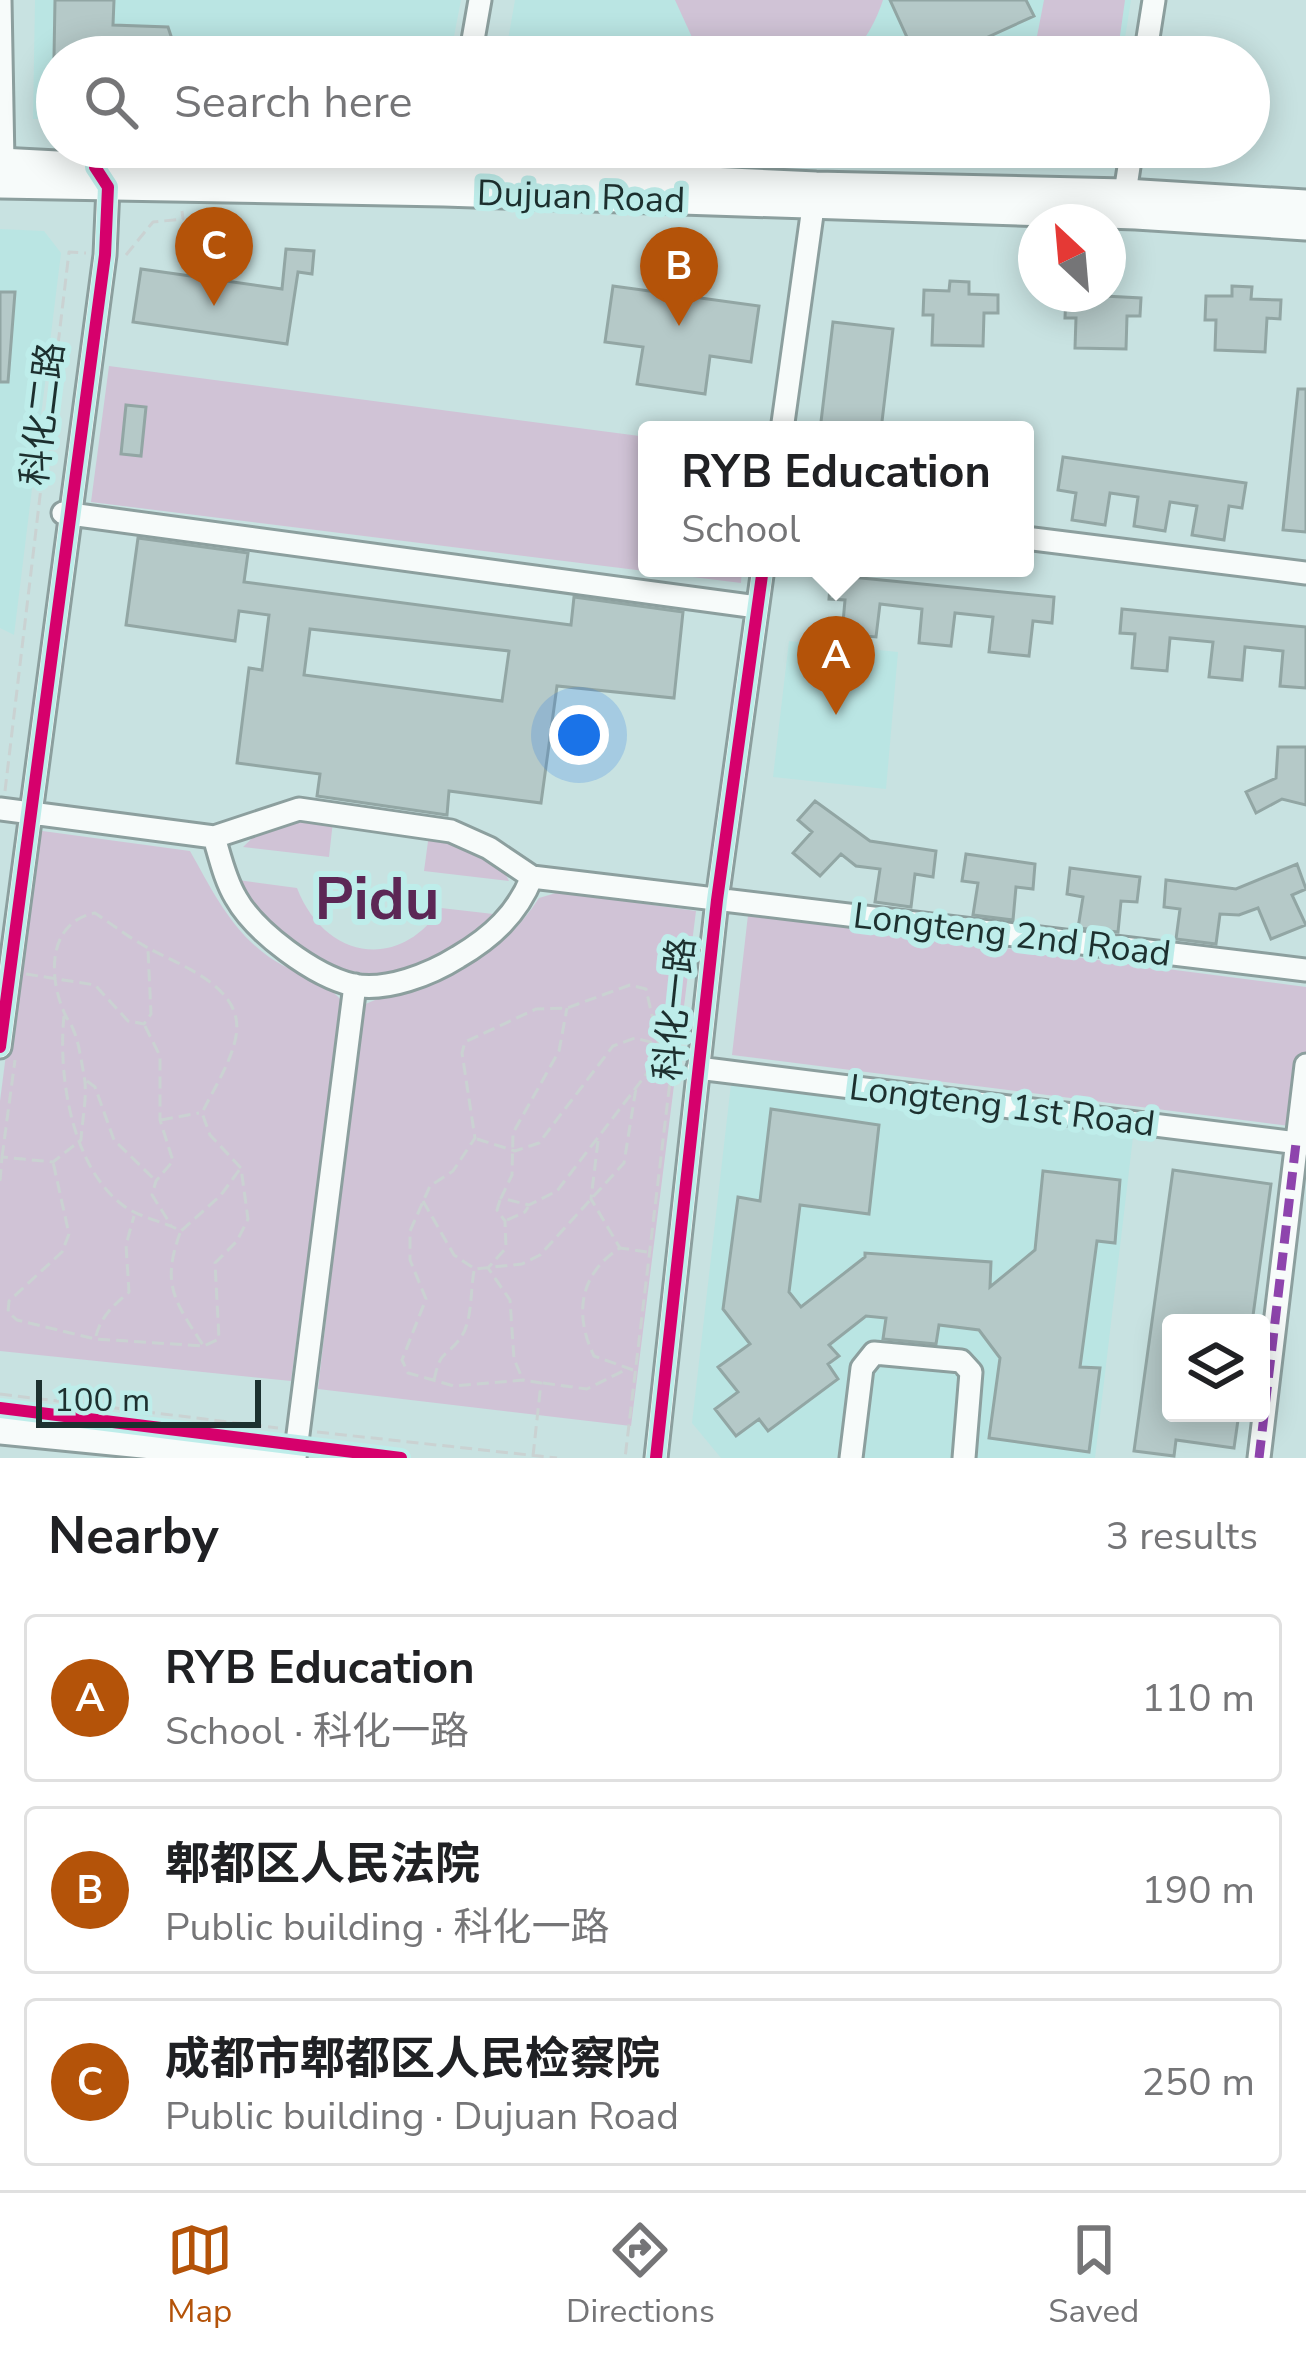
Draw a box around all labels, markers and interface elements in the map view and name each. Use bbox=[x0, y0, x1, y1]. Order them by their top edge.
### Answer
search box bbox=[36, 36, 1270, 168]
icon: search bbox=[78, 69, 144, 135]
text: Search here bbox=[174, 72, 413, 133]
street label: Dujuan Road bbox=[476, 169, 686, 225]
north arrow bbox=[1018, 204, 1126, 312]
pin: C bbox=[175, 207, 253, 306]
pin: B bbox=[640, 227, 718, 326]
street label: 科化二路 bbox=[10, 340, 76, 488]
popup bbox=[638, 421, 1034, 577]
text: RYB Education bbox=[681, 442, 991, 503]
text: School bbox=[681, 503, 800, 556]
pin: A bbox=[797, 616, 875, 715]
your location bbox=[549, 705, 609, 765]
district label: Pidu bbox=[314, 858, 440, 940]
street label: Longteng 2nd Road bbox=[851, 891, 1173, 979]
street label: 科化一路 bbox=[643, 935, 707, 1083]
street label: Longteng 1st Road bbox=[846, 1063, 1158, 1149]
map controls bbox=[1162, 1314, 1270, 1422]
button: layers bbox=[1162, 1314, 1270, 1422]
scale bar bbox=[36, 1374, 261, 1427]
text: 100 m bbox=[54, 1378, 150, 1423]
text: Nearby bbox=[48, 1501, 219, 1571]
text: 3 results bbox=[1106, 1510, 1258, 1563]
text: RYB Education bbox=[165, 1638, 475, 1699]
text: A bbox=[75, 1672, 105, 1725]
text: 110 m bbox=[1141, 1672, 1255, 1725]
text: School · 科化一路 bbox=[165, 1705, 469, 1758]
text: 郫都区人民法院 bbox=[165, 1834, 480, 1895]
text: B bbox=[77, 1864, 103, 1917]
text: 190 m bbox=[1141, 1864, 1255, 1917]
text: Public building · 科化一路 bbox=[165, 1901, 609, 1954]
text: 成都市郫都区人民检察院 bbox=[165, 2029, 660, 2090]
text: C bbox=[77, 2056, 103, 2109]
text: 250 m bbox=[1141, 2056, 1255, 2109]
text: Public building · Dujuan Road bbox=[165, 2090, 679, 2143]
tab: Map bbox=[167, 2217, 233, 2334]
tab: Directions bbox=[566, 2217, 715, 2334]
tab: Saved bbox=[1048, 2217, 1139, 2334]

